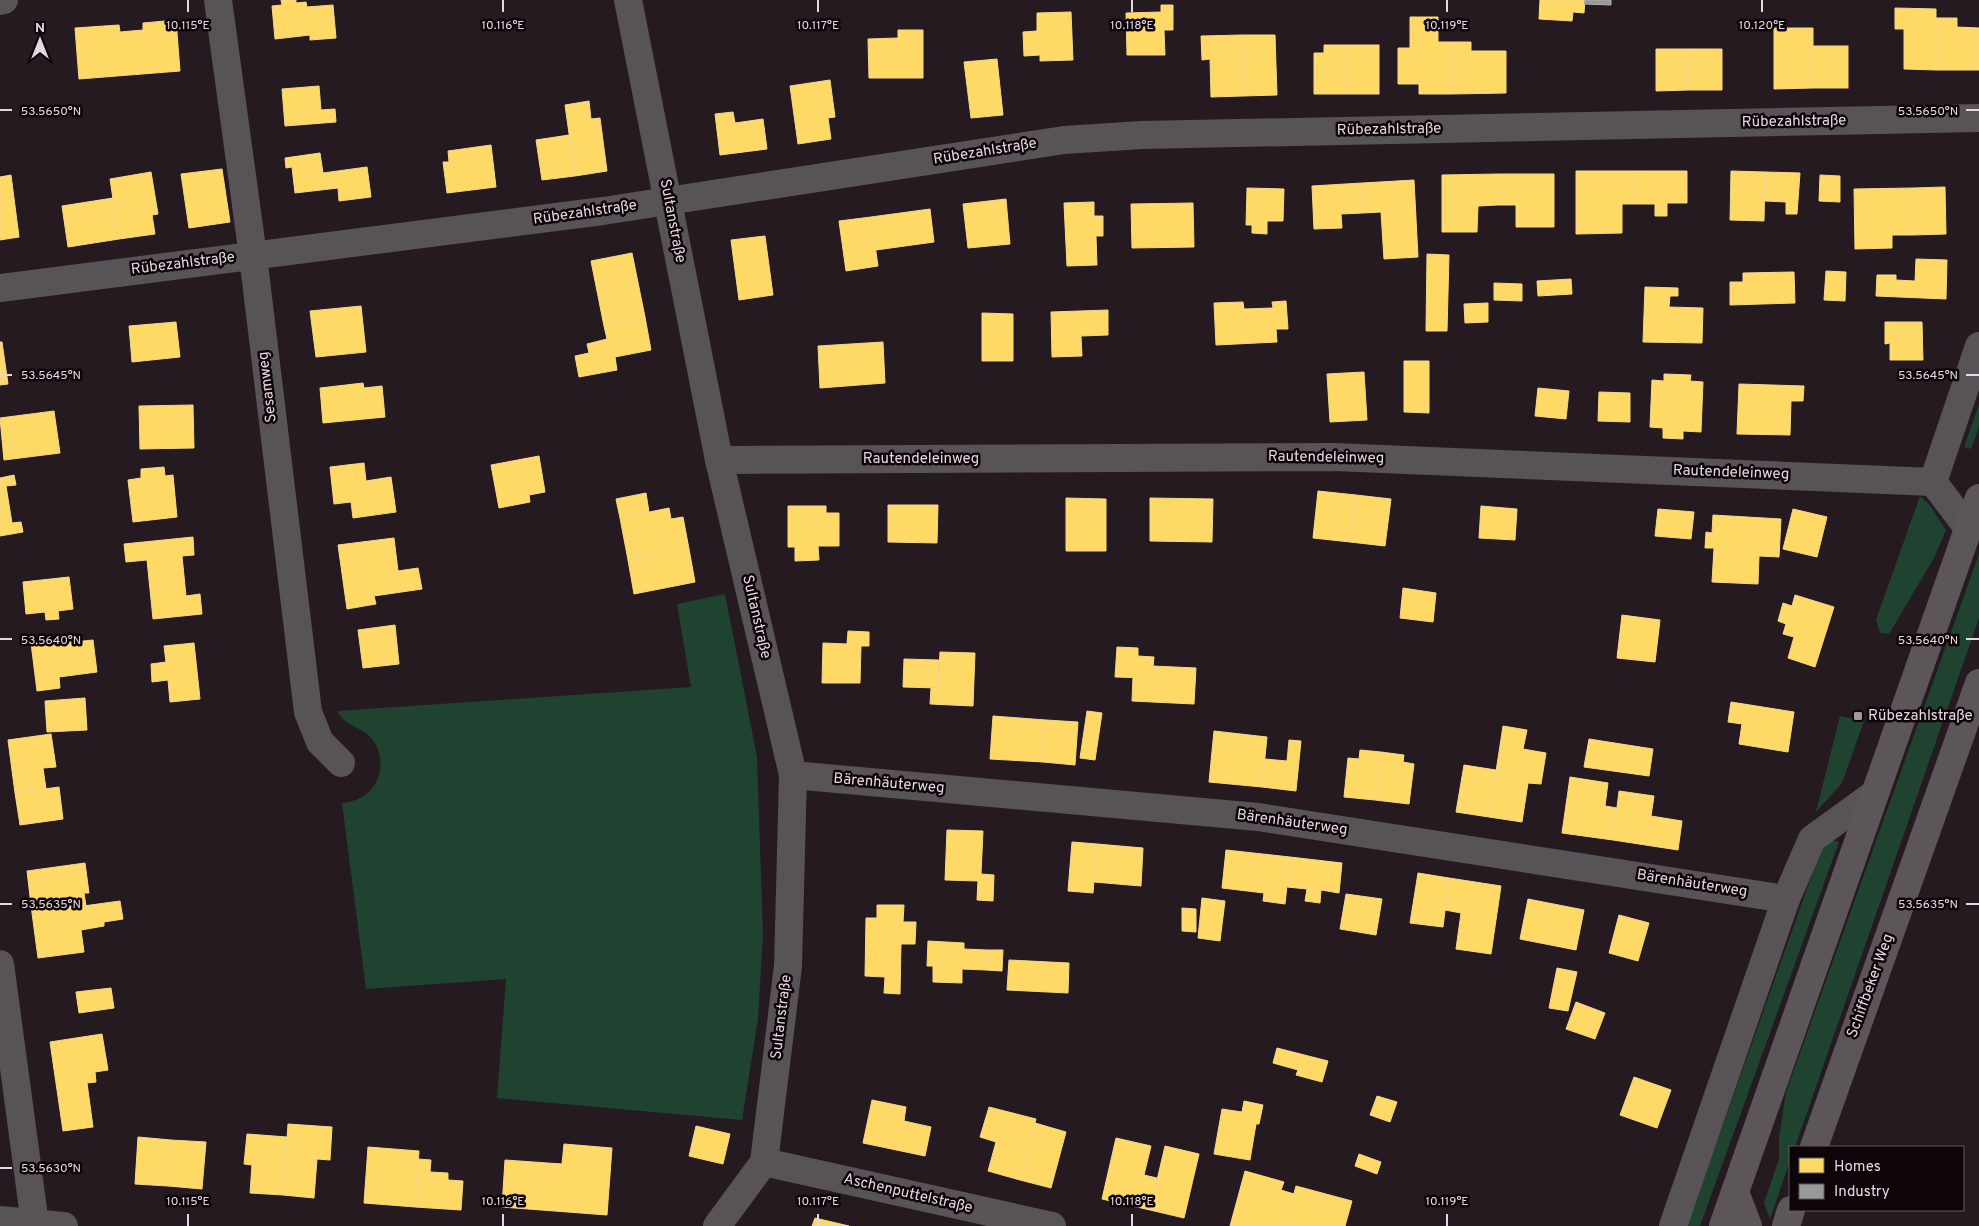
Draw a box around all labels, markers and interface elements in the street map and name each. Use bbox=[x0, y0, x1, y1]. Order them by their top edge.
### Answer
north arrow bbox=[15, 15, 65, 65]
text: 10.115°E bbox=[166, 18, 210, 34]
text: 10.116°E bbox=[481, 18, 525, 34]
text: 10.117°E bbox=[797, 18, 839, 34]
text: 10.118°E bbox=[1110, 18, 1154, 34]
text: 10.119°E bbox=[1425, 18, 1469, 34]
text: 10.120°E bbox=[1739, 18, 1785, 34]
text: N bbox=[35, 20, 45, 37]
text: 53.5650°N bbox=[21, 104, 81, 120]
text: 53.5650°N bbox=[1898, 104, 1958, 120]
street label: Rübezahlstraße bbox=[1742, 112, 1846, 132]
street label: Rübezahlstraße bbox=[1337, 120, 1441, 140]
street label: Rübezahlstraße bbox=[932, 134, 1038, 170]
street label: Sultanstraße bbox=[655, 177, 689, 265]
street label: Rübezahlstraße bbox=[532, 196, 638, 230]
street label: Rübezahlstraße bbox=[130, 248, 236, 280]
street label: Sesamweg bbox=[254, 350, 282, 424]
text: 53.5645°N bbox=[21, 368, 81, 384]
text: 53.5645°N bbox=[1898, 368, 1958, 384]
street label: Rautendeleinweg bbox=[1268, 447, 1384, 469]
street label: Rautendeleinweg bbox=[863, 450, 979, 469]
street label: Rautendeleinweg bbox=[1672, 461, 1790, 485]
street label: Sultanstraße bbox=[737, 573, 775, 661]
text: 53.5640°N bbox=[21, 633, 81, 649]
text: 53.5640°N bbox=[1898, 633, 1958, 649]
place label: Rübezahlstraße bbox=[1868, 707, 1973, 726]
marker: Rübezahlstraße bbox=[1852, 710, 1864, 722]
street label: Bärenhäuterweg bbox=[833, 770, 945, 798]
street label: Bärenhäuterweg bbox=[1235, 806, 1349, 840]
street label: Bärenhäuterweg bbox=[1635, 866, 1749, 902]
text: 53.5635°N bbox=[21, 897, 81, 913]
text: 53.5635°N bbox=[1898, 897, 1958, 913]
street label: Schiffbeker Weg bbox=[1843, 931, 1899, 1041]
street label: Sultanstraße bbox=[767, 974, 797, 1060]
legend bbox=[1789, 1146, 1964, 1211]
text: Homes bbox=[1834, 1158, 1881, 1177]
text: 53.5630°N bbox=[21, 1161, 81, 1177]
street label: Aschenputtelstraße bbox=[842, 1170, 974, 1218]
text: Industry bbox=[1834, 1183, 1890, 1202]
text: 10.115°E bbox=[166, 1194, 210, 1210]
text: 10.116°E bbox=[481, 1194, 525, 1210]
text: 10.117°E bbox=[797, 1194, 839, 1210]
text: 10.118°E bbox=[1110, 1194, 1154, 1210]
text: 10.119°E bbox=[1425, 1194, 1469, 1210]

